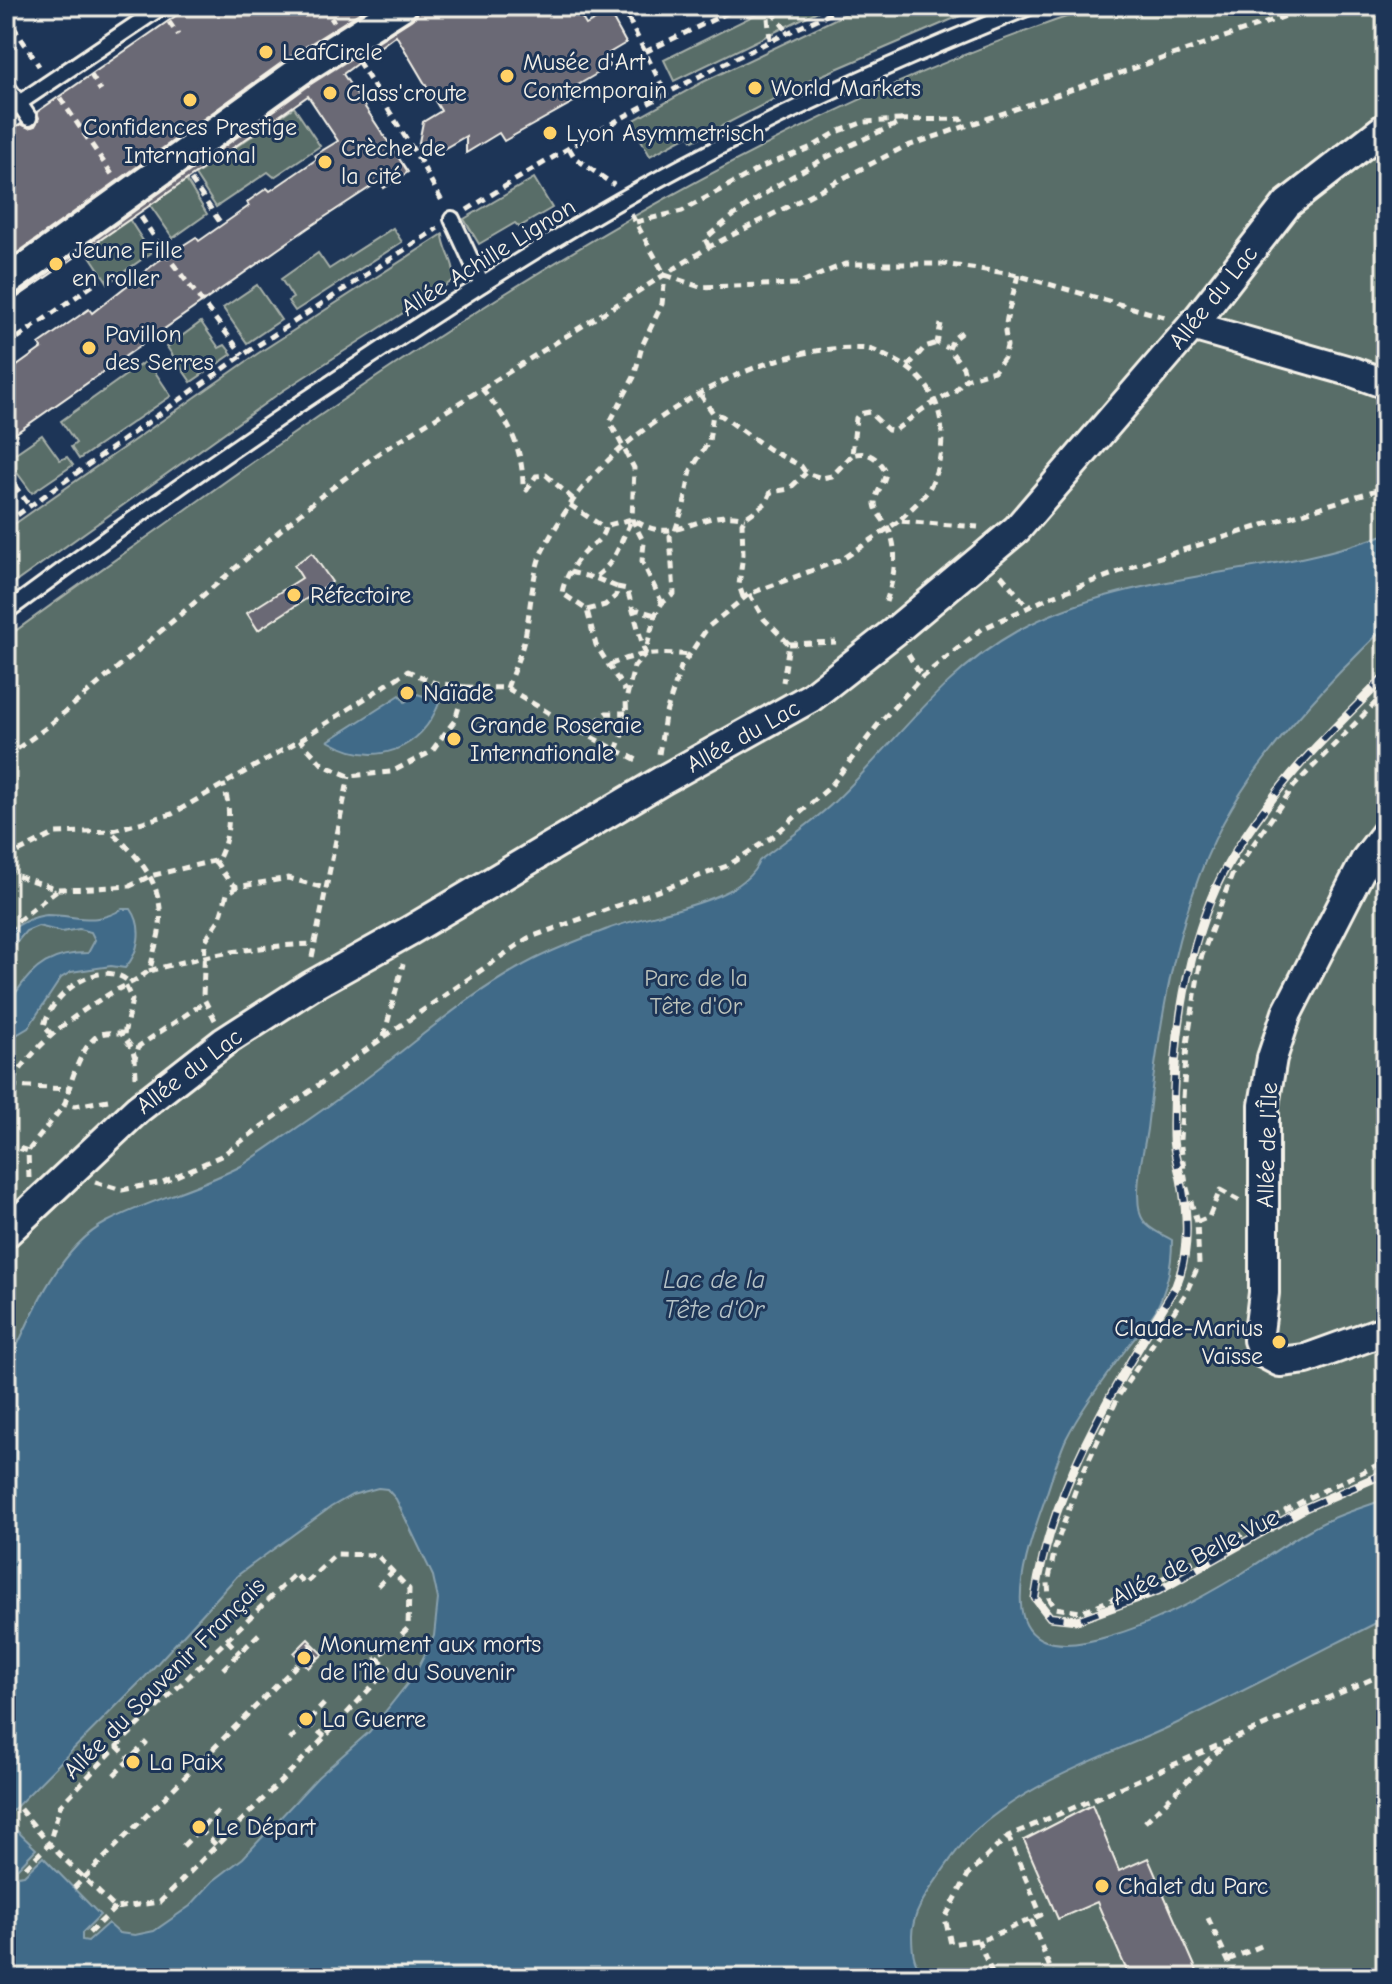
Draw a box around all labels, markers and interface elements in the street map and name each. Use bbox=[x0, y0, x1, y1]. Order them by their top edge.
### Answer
place label: LeafCircle bbox=[282, 38, 383, 66]
marker: LeafCircle bbox=[257, 43, 275, 61]
place label: Musée d'Art Contemporain bbox=[523, 48, 667, 104]
marker: Musée d'Art Contemporain bbox=[498, 67, 516, 85]
place label: World Markets bbox=[771, 74, 921, 102]
place label: Class'croute bbox=[346, 79, 467, 107]
marker: World Markets bbox=[746, 79, 764, 97]
marker: Class'croute bbox=[321, 84, 339, 102]
marker: Confidences Prestige International bbox=[181, 91, 199, 109]
place label: Confidences Prestige International bbox=[83, 113, 297, 169]
place label: Lyon Asymmetrisch bbox=[566, 119, 765, 147]
marker: Lyon Asymmetrisch bbox=[541, 124, 559, 142]
place label: Crèche de la cité bbox=[341, 134, 446, 190]
marker: Crèche de la cité bbox=[316, 153, 334, 171]
street label: Allée Achille Lignon bbox=[396, 192, 580, 322]
place label: Jeune Fille en roller bbox=[72, 236, 182, 292]
street label: Allée du Lac bbox=[1163, 240, 1263, 354]
marker: Jeune Fille en roller bbox=[47, 255, 65, 273]
place label: Pavillon des Serres bbox=[105, 320, 214, 376]
marker: Pavillon des Serres bbox=[80, 339, 98, 357]
place label: Réfectoire bbox=[310, 581, 411, 609]
marker: Réfectoire bbox=[285, 586, 303, 604]
place label: Naïade bbox=[423, 679, 494, 707]
marker: Naïade bbox=[398, 684, 416, 702]
street label: Allée du Lac bbox=[682, 693, 804, 779]
place label: Grande Roseraie Internationale bbox=[470, 711, 642, 767]
marker: Grande Roseraie Internationale bbox=[445, 730, 463, 748]
park label: Parc de la Tête d'Or bbox=[644, 964, 748, 1020]
street label: Allée du Lac bbox=[131, 1022, 247, 1120]
street label: Allée de l'Île bbox=[1251, 1082, 1283, 1208]
water label: Lac de la Tête d'Or bbox=[663, 1265, 766, 1325]
place label: Claude-Marius Vaïsse bbox=[1114, 1314, 1263, 1370]
marker: Claude-Marius Vaïsse bbox=[1270, 1333, 1288, 1351]
street label: Allée de Belle Vue bbox=[1107, 1503, 1283, 1611]
street label: Allée du Souvenir Français bbox=[57, 1571, 271, 1785]
place label: Monument aux morts de l'île du Souvenir bbox=[320, 1630, 541, 1686]
marker: Monument aux morts de l'île du Souvenir bbox=[295, 1649, 313, 1667]
place label: La Guerre bbox=[322, 1705, 426, 1733]
marker: La Guerre bbox=[297, 1710, 315, 1728]
place label: La Paix bbox=[149, 1748, 223, 1776]
marker: La Paix bbox=[124, 1753, 142, 1771]
place label: Le Départ bbox=[215, 1813, 316, 1841]
marker: Le Départ bbox=[190, 1818, 208, 1836]
place label: Chalet du Parc bbox=[1118, 1872, 1268, 1900]
marker: Chalet du Parc bbox=[1093, 1877, 1111, 1895]

